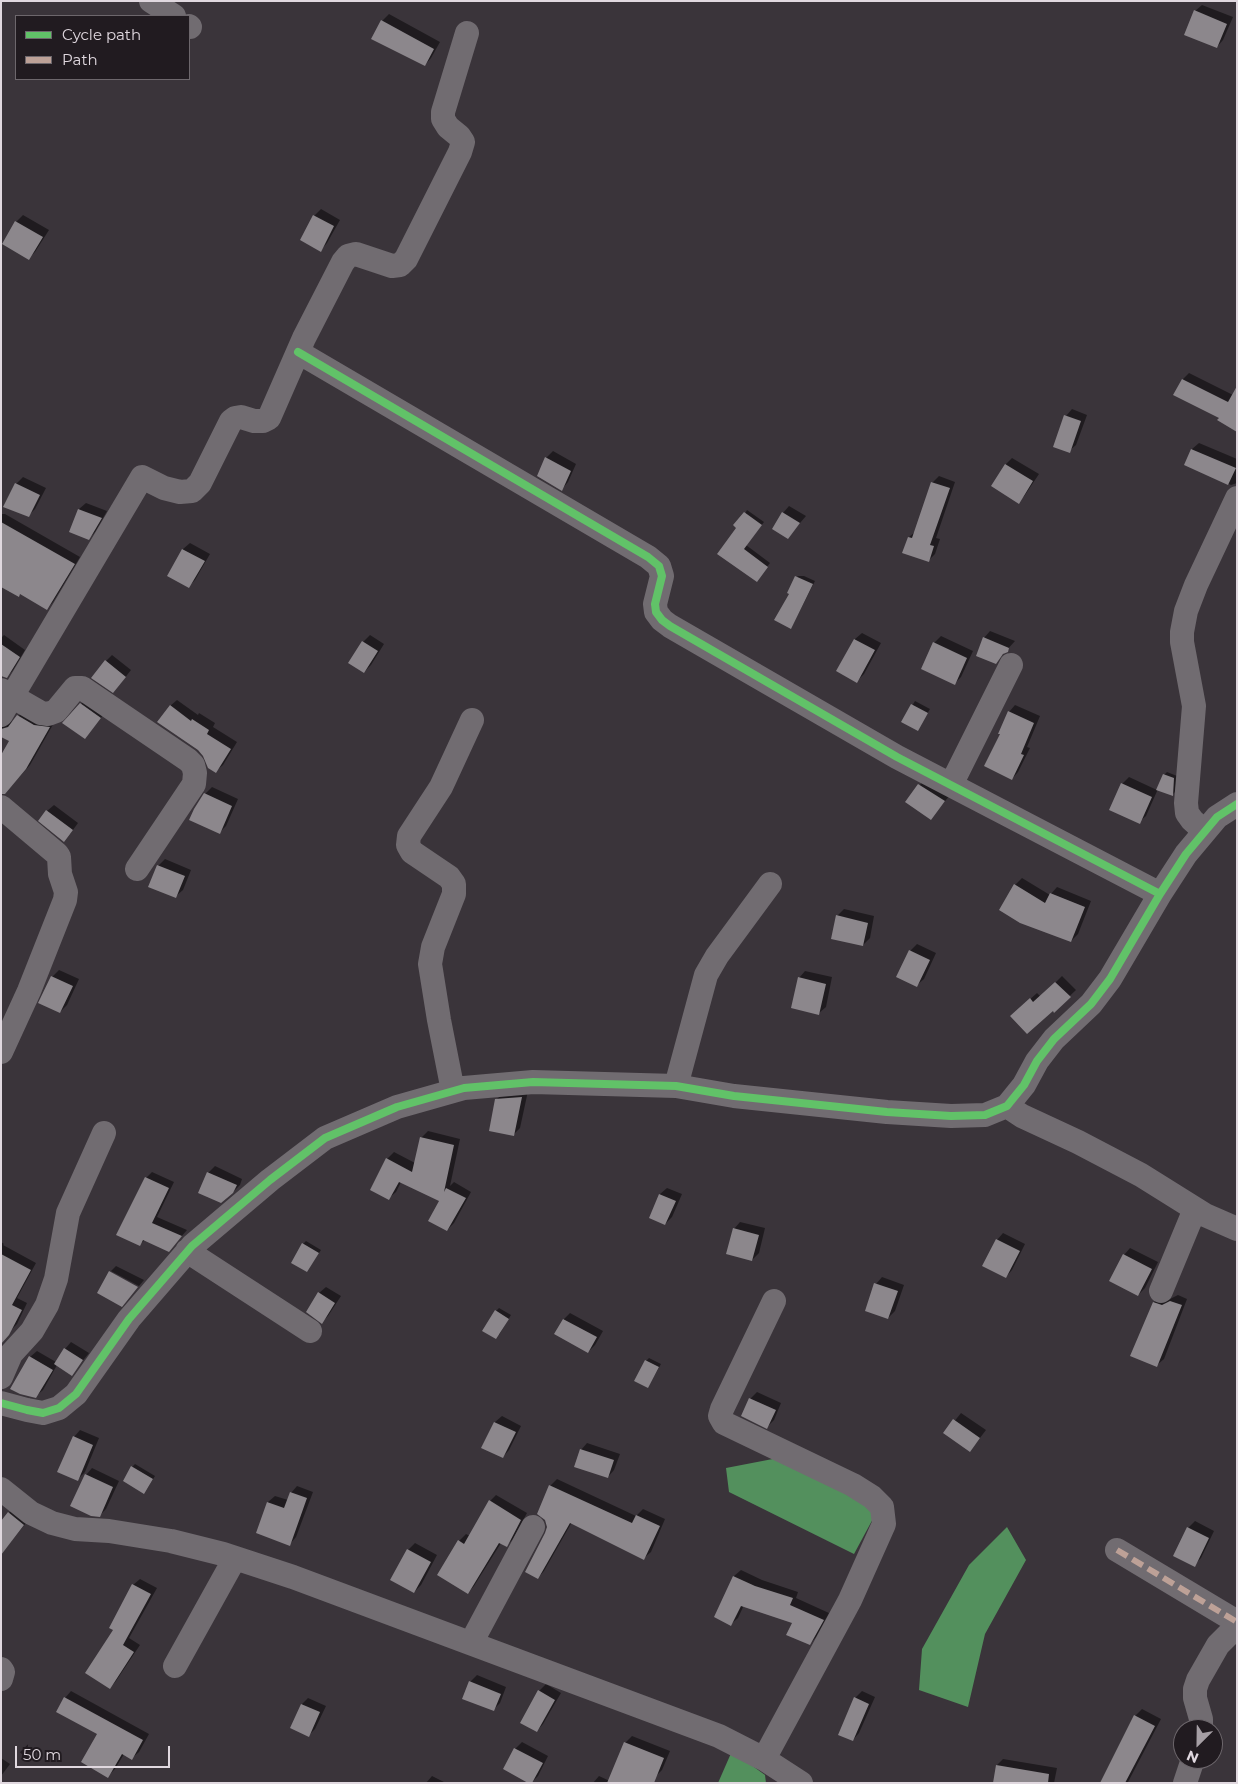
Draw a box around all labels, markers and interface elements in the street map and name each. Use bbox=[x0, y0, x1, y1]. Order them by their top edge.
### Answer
legend bbox=[15, 15, 190, 80]
text: Cycle path bbox=[62, 25, 141, 44]
text: Path bbox=[62, 50, 98, 69]
north arrow bbox=[1173, 1719, 1223, 1769]
scale bar bbox=[18, 1736, 172, 1768]
text: 50 m bbox=[23, 1745, 61, 1764]
text: N bbox=[1184, 1746, 1201, 1767]

